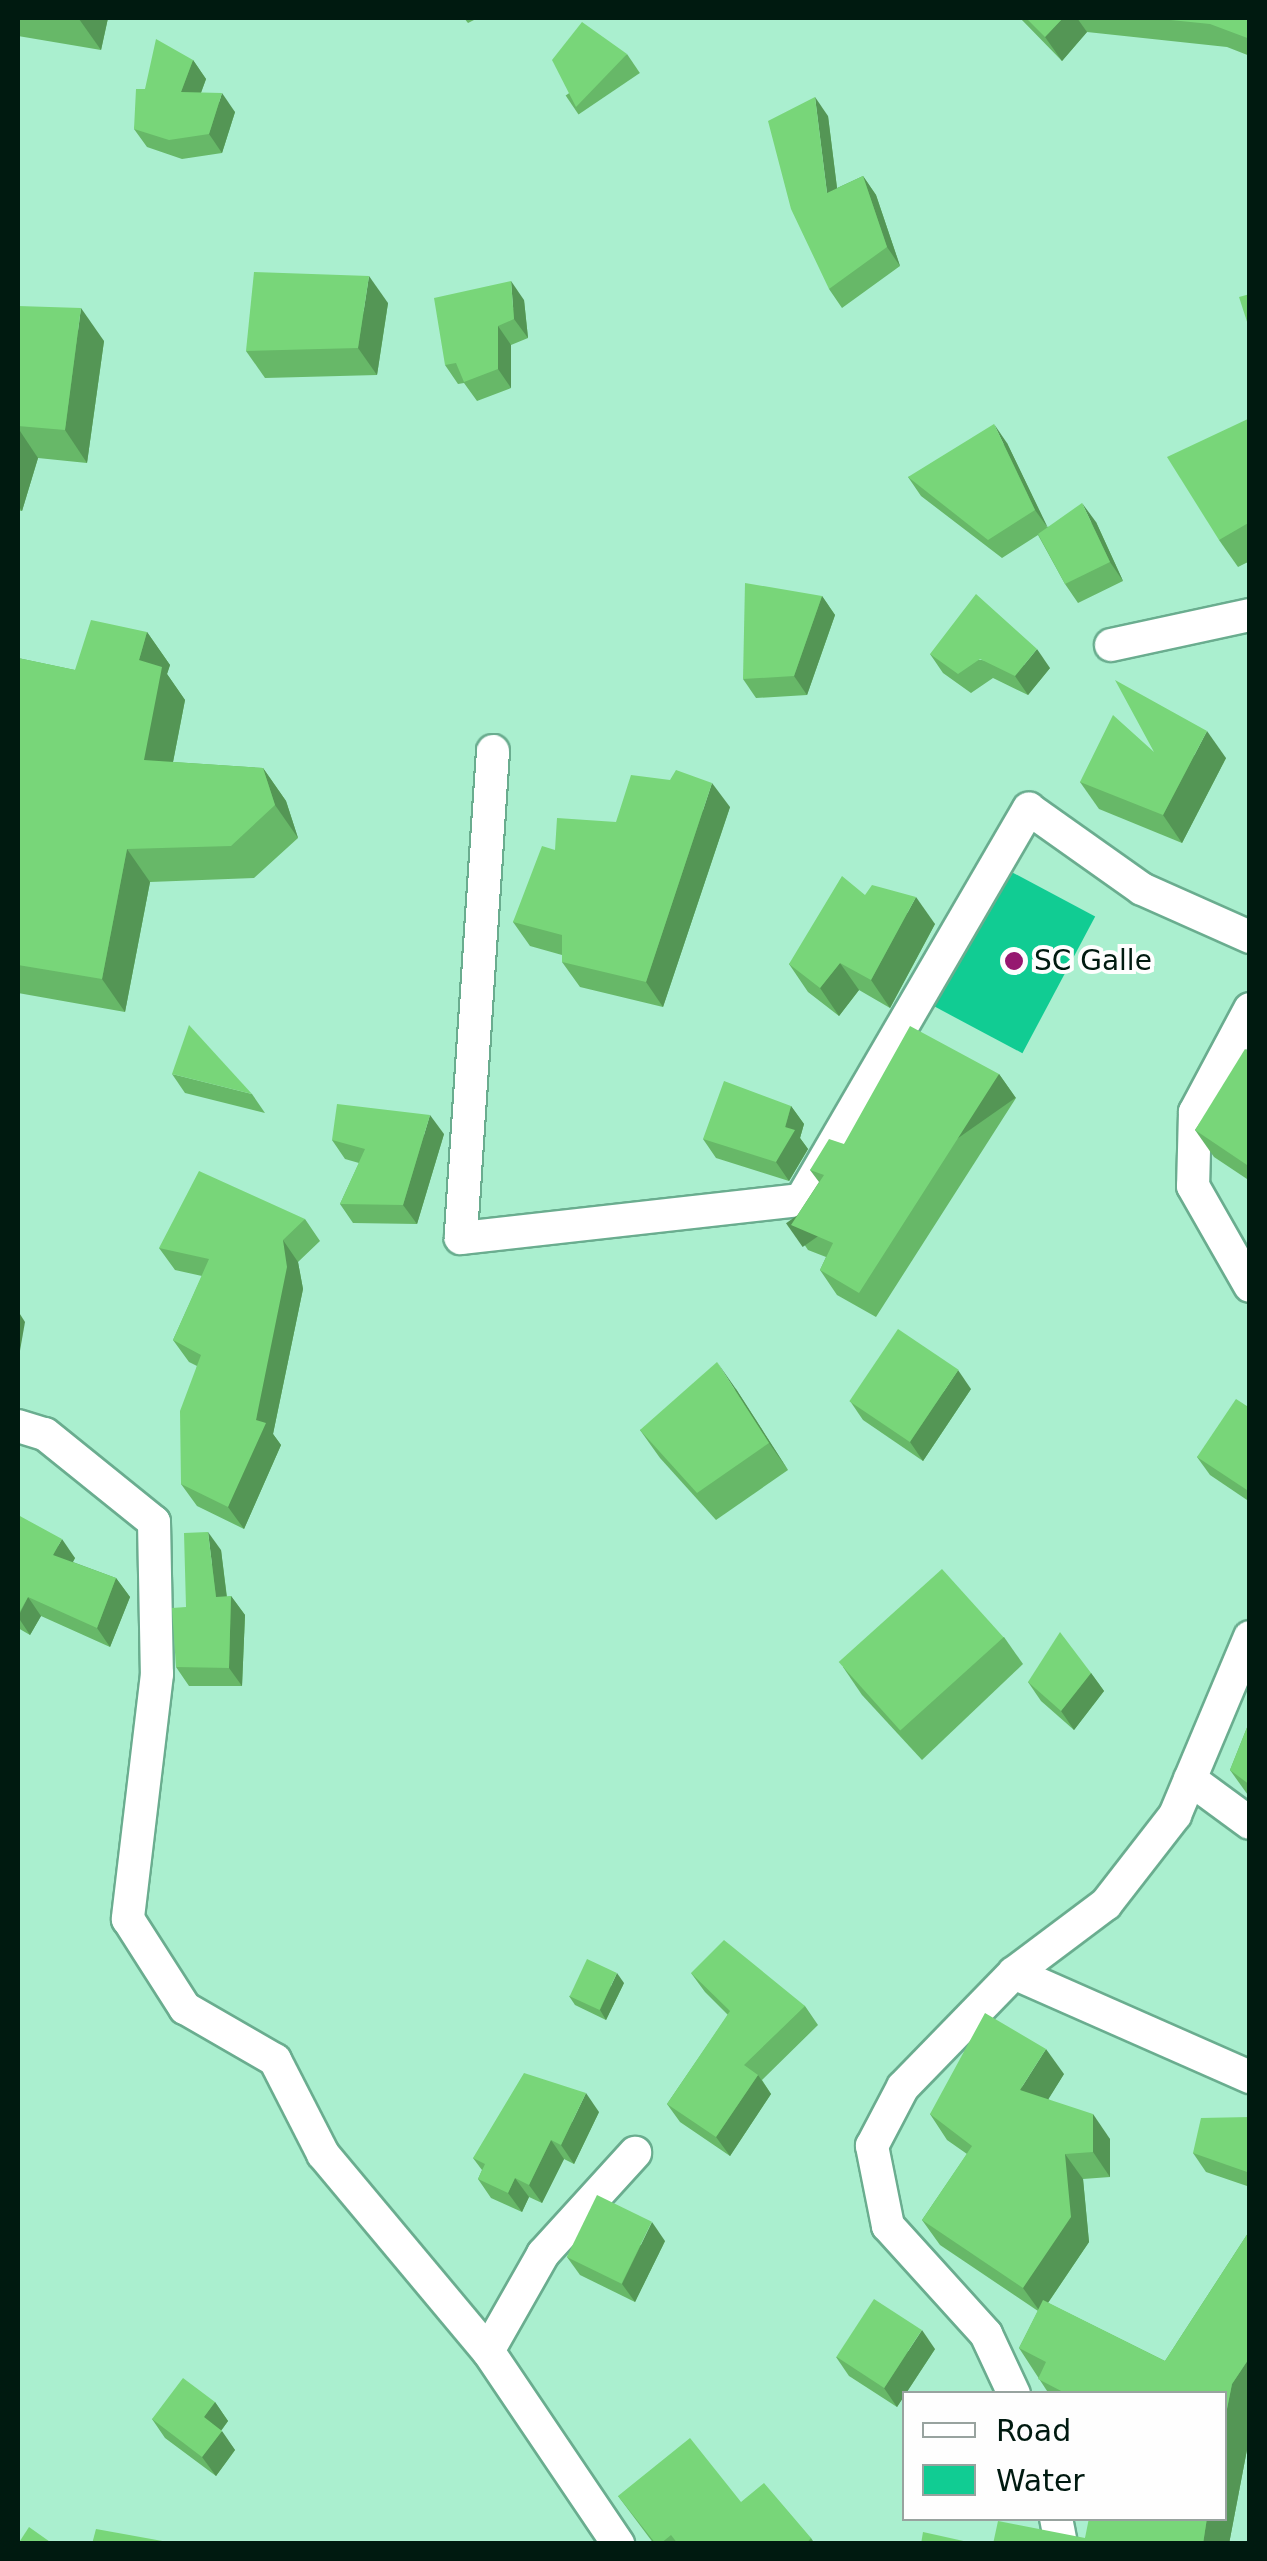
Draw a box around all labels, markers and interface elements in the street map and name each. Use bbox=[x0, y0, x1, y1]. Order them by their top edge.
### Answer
place label: SC Galle bbox=[1034, 944, 1152, 978]
marker: SC Galle bbox=[1003, 950, 1025, 972]
legend bbox=[902, 2391, 1227, 2521]
text: Road bbox=[996, 2413, 1071, 2448]
text: Water bbox=[996, 2463, 1085, 2498]

